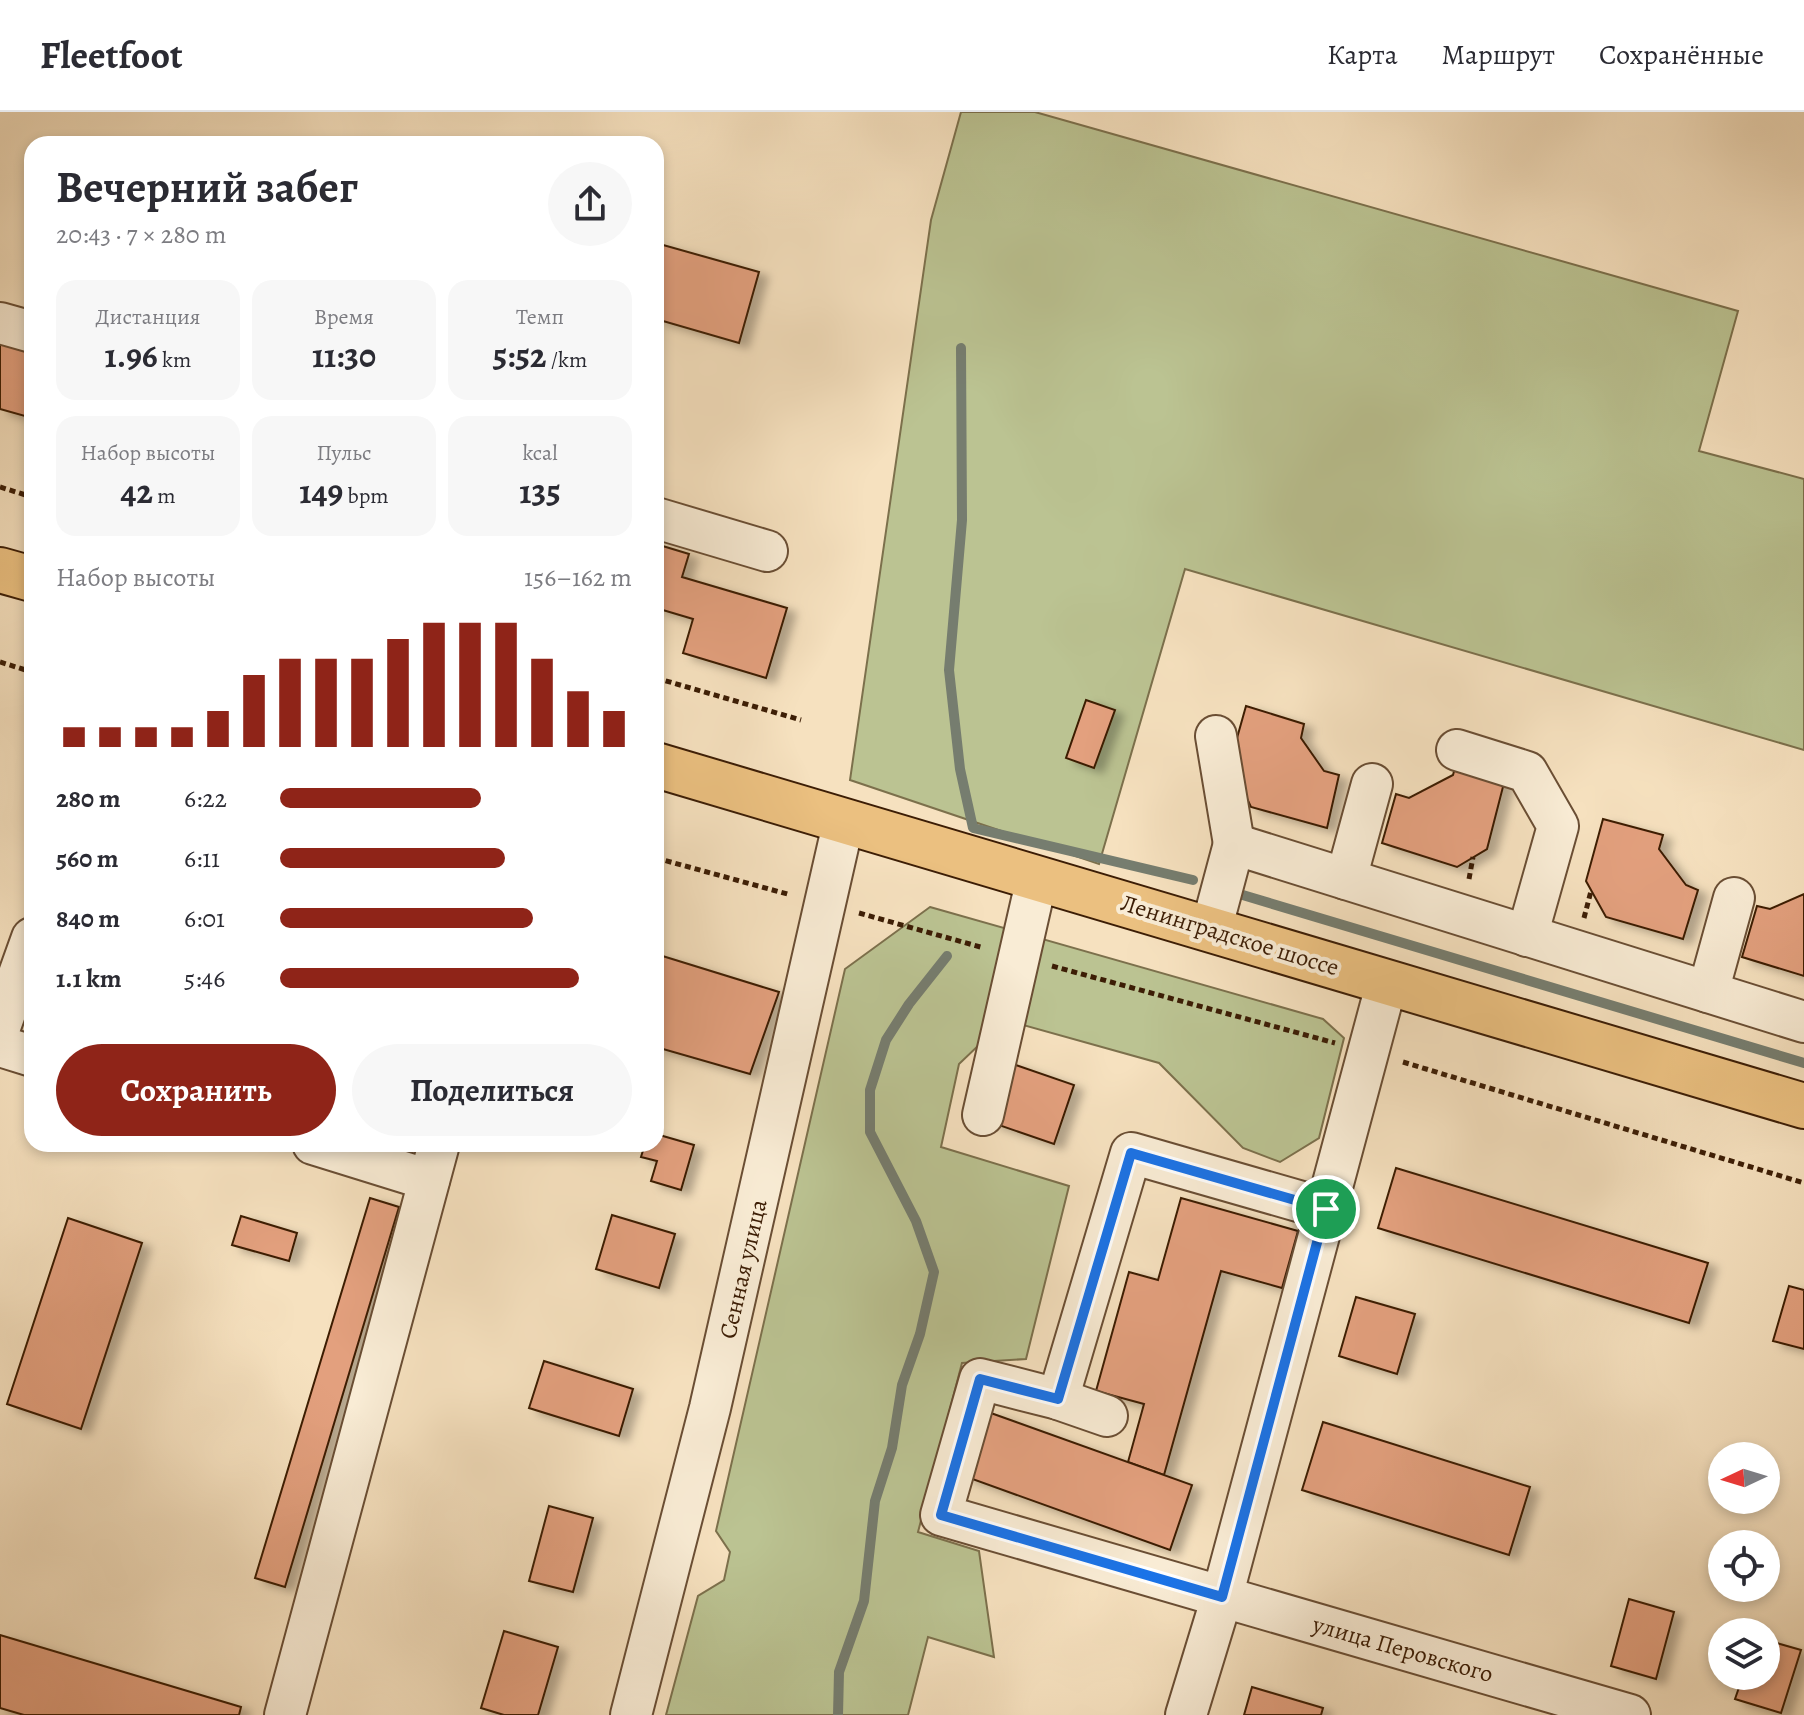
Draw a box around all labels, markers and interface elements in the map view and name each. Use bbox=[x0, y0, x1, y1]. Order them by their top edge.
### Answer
text: Fleetfoot bbox=[40, 29, 183, 81]
text: Карта bbox=[1327, 36, 1398, 74]
text: Маршрут bbox=[1442, 36, 1555, 74]
text: Сохранённые bbox=[1599, 36, 1764, 74]
text: Вечерний забег bbox=[56, 157, 358, 217]
button: share bbox=[548, 162, 632, 246]
text: 20:43 · 7 × 280 m bbox=[56, 217, 226, 252]
text: Дистанция bbox=[96, 302, 200, 332]
text: Время bbox=[314, 302, 374, 332]
text: Темп bbox=[516, 302, 564, 332]
text: 1.96 bbox=[105, 332, 158, 379]
text: 11:30 bbox=[312, 332, 376, 379]
text: 5:52 bbox=[493, 332, 546, 379]
text: km bbox=[158, 345, 191, 375]
text: /km bbox=[546, 345, 587, 375]
text: Набор высоты bbox=[81, 438, 215, 468]
text: Пульс bbox=[316, 438, 372, 468]
text: kcal bbox=[522, 438, 558, 468]
text: 42 bbox=[120, 468, 153, 515]
text: 149 bbox=[299, 468, 343, 515]
text: 135 bbox=[519, 468, 561, 515]
text: m bbox=[153, 481, 176, 511]
text: bpm bbox=[343, 481, 389, 511]
text: Набор высоты bbox=[56, 560, 215, 595]
text: 156–162 m bbox=[524, 560, 632, 595]
text: 280 m bbox=[56, 781, 120, 816]
text: 6:22 bbox=[184, 781, 227, 816]
text: 560 m bbox=[56, 841, 119, 876]
text: 6:11 bbox=[184, 841, 220, 876]
street label: Ленинградское шоссе bbox=[1117, 887, 1343, 983]
text: 840 m bbox=[56, 901, 120, 936]
text: 6:01 bbox=[184, 901, 225, 936]
text: 1.1 km bbox=[56, 961, 122, 996]
text: 5:46 bbox=[184, 961, 225, 996]
button: Сохранить bbox=[56, 1044, 336, 1136]
button: Поделиться bbox=[352, 1044, 632, 1136]
pin bbox=[1292, 1175, 1360, 1243]
icon: arrive bbox=[1304, 1187, 1348, 1231]
street label: Сенная улица bbox=[711, 1196, 775, 1342]
north arrow bbox=[1708, 1442, 1780, 1514]
map controls bbox=[1708, 1442, 1780, 1690]
button: locate bbox=[1708, 1530, 1780, 1602]
street label: улица Перовского bbox=[1308, 1608, 1497, 1690]
button: layers bbox=[1708, 1618, 1780, 1690]

